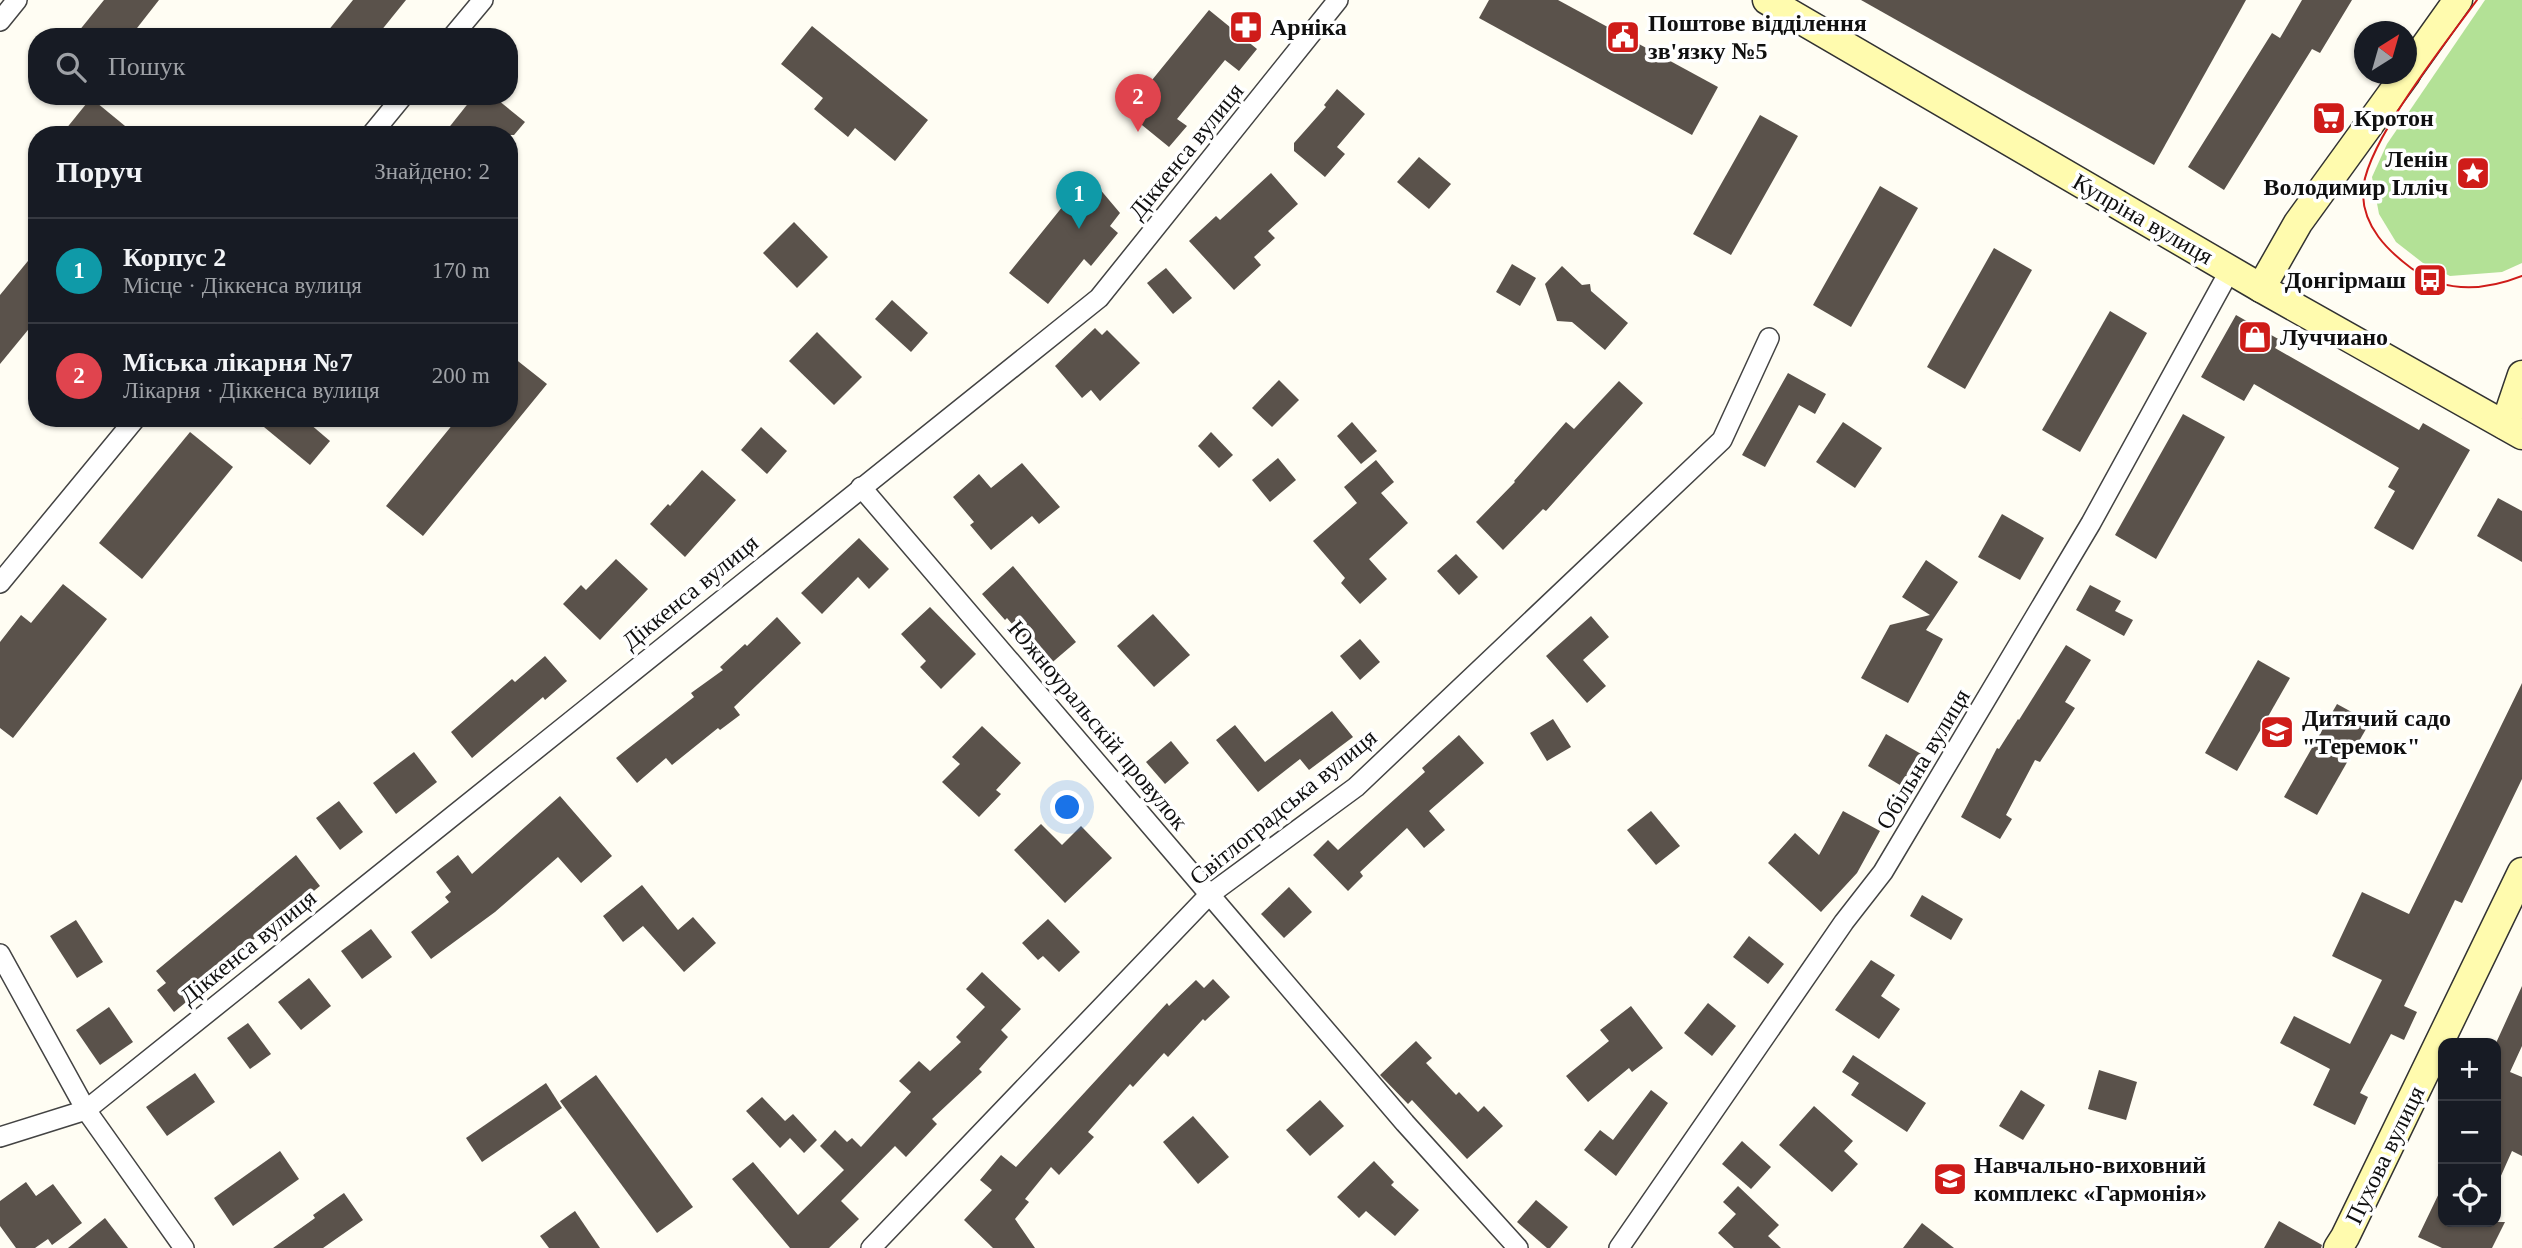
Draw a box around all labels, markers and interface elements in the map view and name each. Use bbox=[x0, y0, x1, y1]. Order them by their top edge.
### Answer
pharmacy icon: Арніка bbox=[1227, 8, 1265, 46]
place label: Поштове відділення зв'язку №5 bbox=[1648, 10, 1867, 64]
place label: Арніка bbox=[1270, 14, 1347, 40]
public building icon: Поштове відділення зв'язку №5 bbox=[1604, 18, 1642, 56]
north arrow bbox=[2354, 21, 2417, 84]
search box bbox=[28, 28, 518, 105]
icon: search bbox=[52, 48, 90, 86]
text: Пошук bbox=[108, 52, 185, 81]
pin: 2 bbox=[1115, 74, 1161, 132]
street label: Діккенса вулиця bbox=[1123, 78, 1249, 224]
supermarket icon: Кротон bbox=[2310, 99, 2348, 137]
place label: Кротон bbox=[2354, 105, 2434, 131]
place label: Ленін Володимир Ілліч bbox=[2264, 146, 2448, 200]
place icon: Ленін Володимир Ілліч bbox=[2454, 154, 2492, 192]
text: Поруч bbox=[56, 155, 143, 188]
text: Знайдено: 2 bbox=[374, 159, 490, 184]
street label: Купріна вулиця bbox=[2068, 168, 2218, 270]
pin: 1 bbox=[1056, 171, 1102, 229]
text: Корпус 2 bbox=[123, 243, 226, 272]
text: 1 bbox=[73, 258, 85, 283]
text: 170 m bbox=[432, 258, 490, 283]
bus stop icon: Донгірмаш bbox=[2411, 261, 2449, 299]
place label: Донгірмаш bbox=[2285, 267, 2406, 293]
text: Місце · Діккенса вулиця bbox=[123, 273, 362, 298]
shop icon: Луччиано bbox=[2236, 318, 2274, 356]
place label: Луччиано bbox=[2280, 324, 2388, 350]
text: Міська лікарня №7 bbox=[123, 348, 353, 377]
text: 2 bbox=[73, 363, 85, 388]
text: 200 m bbox=[432, 363, 490, 388]
text: Лікарня · Діккенса вулиця bbox=[123, 378, 380, 403]
street label: Діккенса вулиця bbox=[617, 529, 763, 655]
street label: Южноуральскій провулок bbox=[1003, 615, 1193, 835]
street label: Обільна вулиця bbox=[1871, 684, 1975, 834]
place label: Дитячий садо "Теремок" bbox=[2302, 705, 2451, 759]
school or university icon: Дитячий садо "Теремок" bbox=[2258, 713, 2296, 751]
street label: Світлоградська вулиця bbox=[1185, 724, 1381, 890]
your location bbox=[1050, 790, 1084, 824]
street label: Діккенса вулиця bbox=[175, 884, 321, 1010]
map controls bbox=[2438, 1038, 2501, 1227]
button: + bbox=[2438, 1038, 2501, 1101]
street label: Пухова вулиця bbox=[2340, 1082, 2430, 1228]
button: − bbox=[2438, 1101, 2501, 1164]
place label: Навчально-виховний комплекс «Гармонія» bbox=[1974, 1152, 2207, 1206]
school or university icon: Навчально-виховний комплекс «Гармонія» bbox=[1931, 1160, 1969, 1198]
button: locate bbox=[2438, 1164, 2501, 1227]

